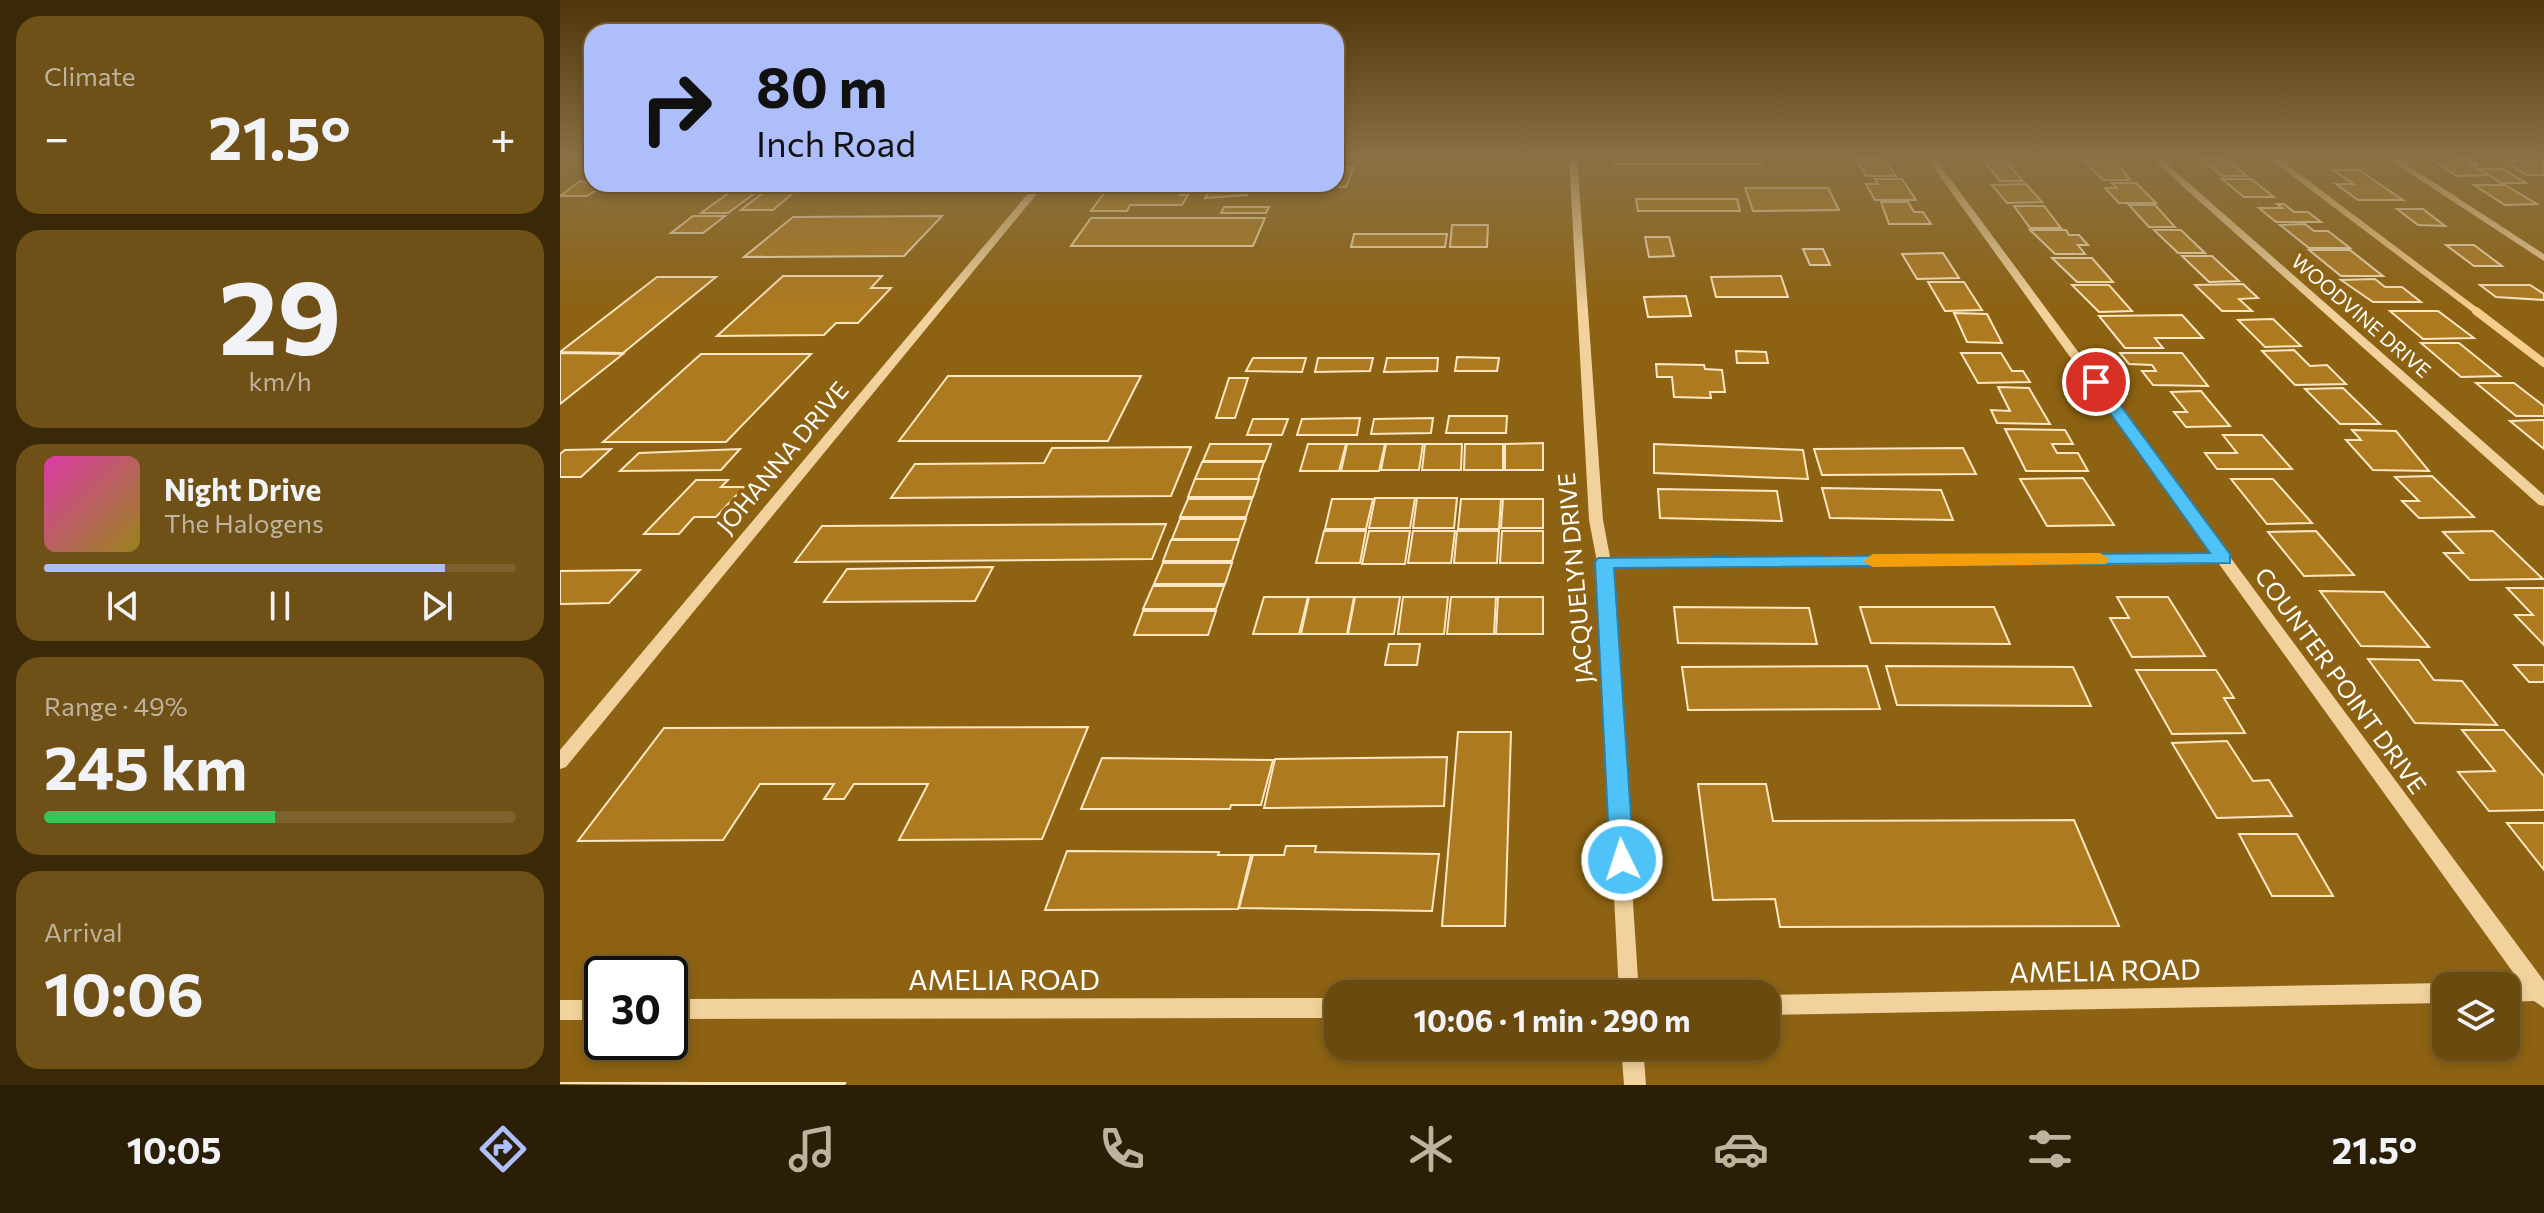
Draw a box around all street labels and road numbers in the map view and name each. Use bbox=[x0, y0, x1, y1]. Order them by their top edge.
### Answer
street label: WOODVINE DRIVE bbox=[2287, 248, 2436, 382]
street label: JOHANNA DRIVE bbox=[710, 375, 854, 539]
street label: JACQUELYN DRIVE bbox=[1551, 472, 1598, 685]
street label: COUNTER POINT DRIVE bbox=[2249, 561, 2433, 799]
street label: AMELIA ROAD bbox=[2009, 951, 2201, 989]
street label: AMELIA ROAD bbox=[908, 962, 1100, 996]

